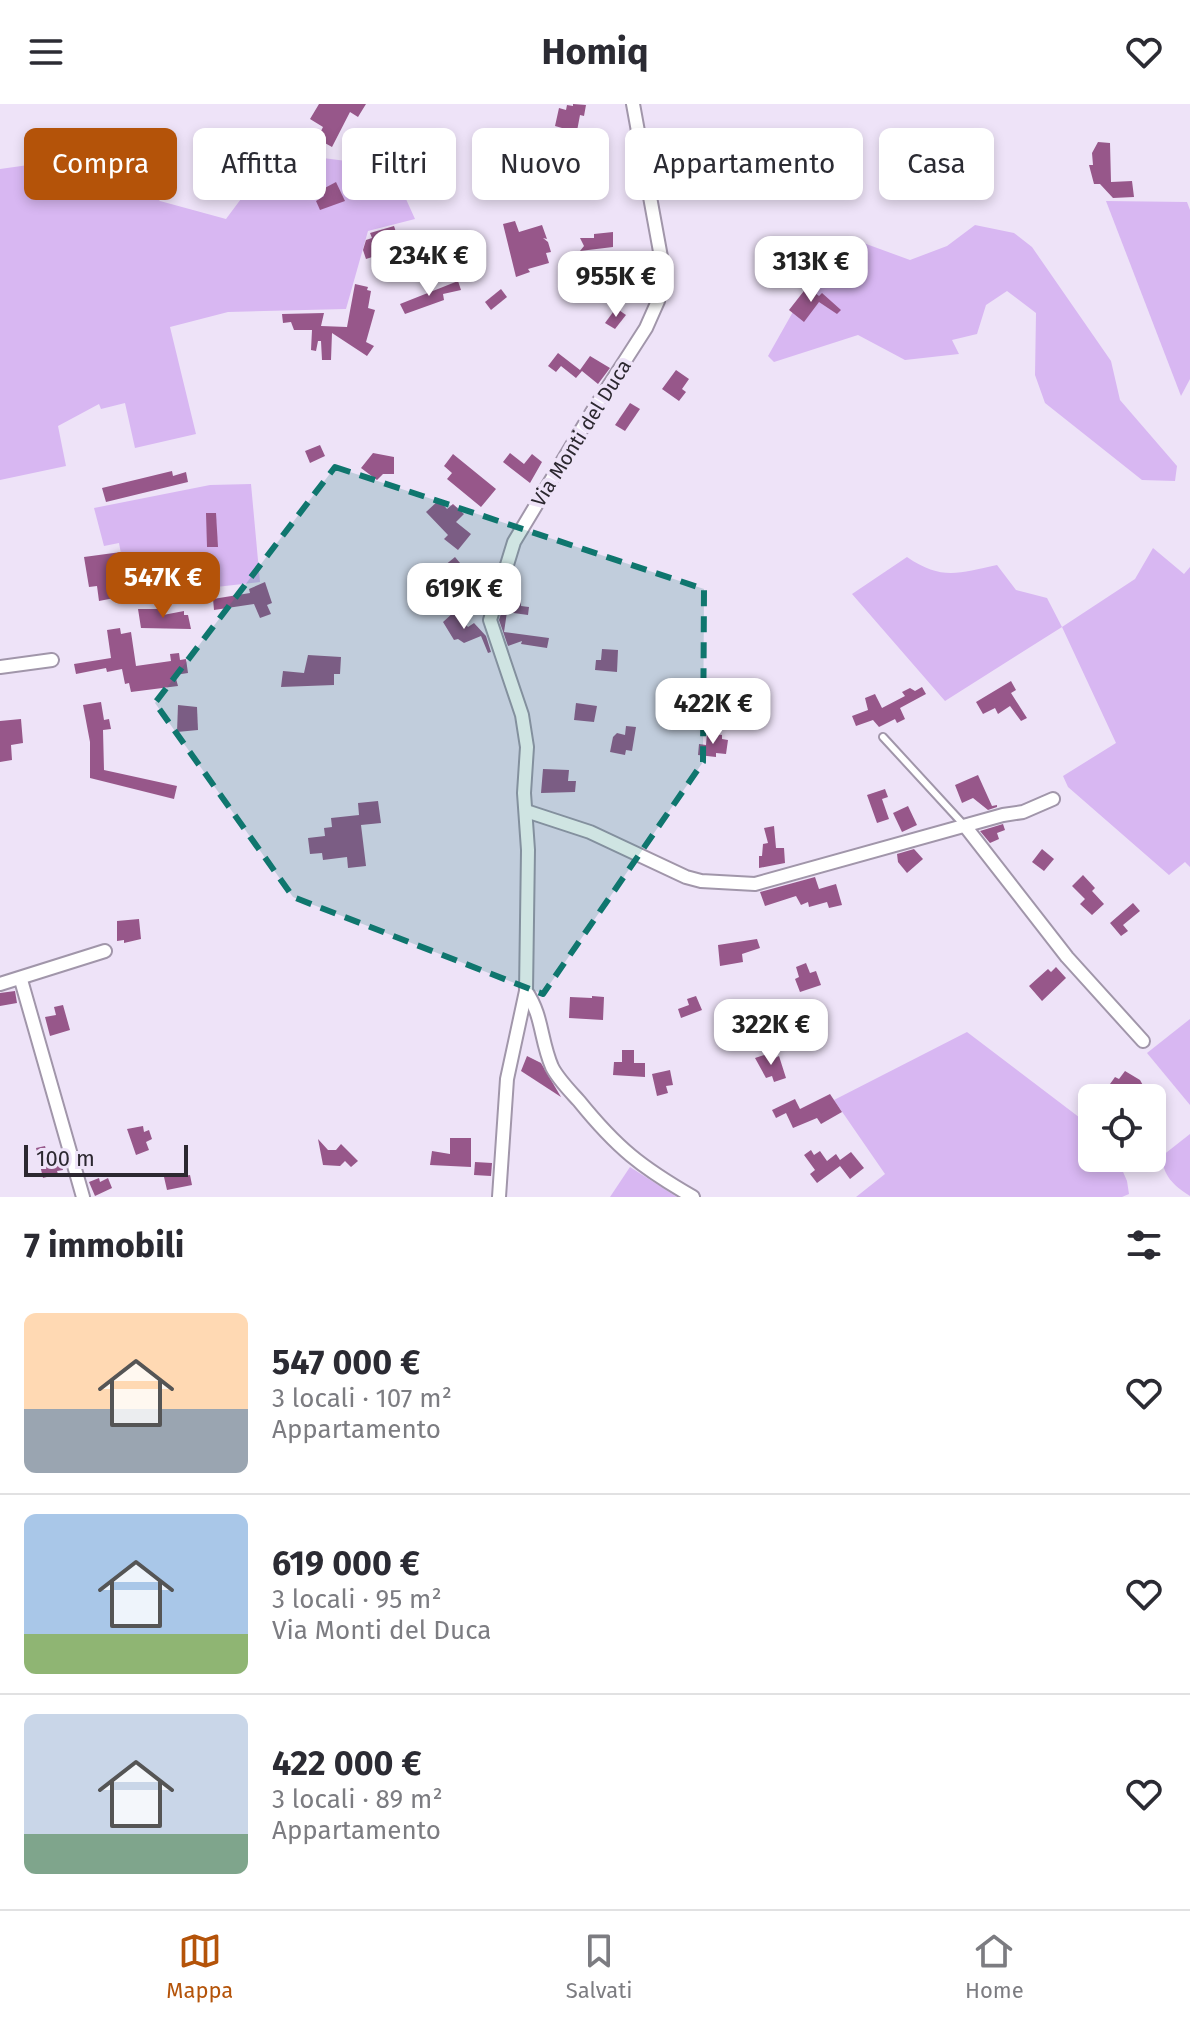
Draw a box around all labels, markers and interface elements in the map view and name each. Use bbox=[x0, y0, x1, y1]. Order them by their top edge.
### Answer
icon: menu bbox=[24, 30, 68, 74]
text: Homiq bbox=[541, 30, 649, 74]
icon: heart bbox=[1122, 30, 1166, 74]
chip: Compra bbox=[24, 128, 177, 200]
chip: Affitta bbox=[193, 128, 326, 200]
chip: Filtri bbox=[342, 128, 456, 200]
chip: Nuovo bbox=[472, 128, 609, 200]
chip: Appartamento bbox=[625, 128, 863, 200]
chip: Casa bbox=[879, 128, 994, 200]
pin: 234K € bbox=[364, 230, 494, 298]
pin: 313K € bbox=[746, 236, 876, 304]
text: 234K € bbox=[389, 240, 469, 271]
text: 313K € bbox=[773, 246, 849, 277]
pin: 955K € bbox=[551, 251, 681, 319]
text: 955K € bbox=[576, 261, 656, 292]
street label: Via Monti del Duca bbox=[526, 355, 636, 511]
pin: 547K € bbox=[98, 552, 228, 620]
text: 547K € bbox=[124, 562, 202, 593]
pin: 619K € bbox=[399, 563, 529, 631]
text: 619K € bbox=[425, 573, 503, 604]
pin: 422K € bbox=[648, 678, 778, 746]
text: 422K € bbox=[673, 688, 753, 719]
pin: 322K € bbox=[706, 999, 836, 1067]
text: 322K € bbox=[732, 1009, 810, 1040]
map controls bbox=[1078, 1084, 1166, 1172]
button: locate bbox=[1078, 1084, 1166, 1172]
scale bar bbox=[24, 1141, 188, 1177]
text: 100 m bbox=[36, 1145, 95, 1172]
icon: filters bbox=[1122, 1223, 1166, 1267]
text: 7 immobili bbox=[24, 1225, 184, 1266]
text: 547 000 € bbox=[272, 1342, 420, 1383]
icon: home bbox=[88, 1345, 184, 1441]
icon: heart bbox=[1122, 1371, 1166, 1415]
text: 3 locali · 107 m² bbox=[272, 1383, 452, 1414]
text: Appartamento bbox=[272, 1414, 441, 1445]
text: 619 000 € bbox=[272, 1543, 420, 1584]
icon: home bbox=[88, 1546, 184, 1642]
icon: heart bbox=[1122, 1572, 1166, 1616]
text: 3 locali · 95 m² bbox=[272, 1584, 442, 1615]
text: Via Monti del Duca bbox=[272, 1615, 492, 1646]
text: 422 000 € bbox=[272, 1743, 422, 1784]
icon: home bbox=[88, 1746, 184, 1842]
icon: heart bbox=[1122, 1772, 1166, 1816]
text: 3 locali · 89 m² bbox=[272, 1784, 443, 1815]
text: Appartamento bbox=[272, 1815, 441, 1846]
tab: Mappa bbox=[166, 1929, 233, 2004]
tab: Salvati bbox=[566, 1929, 632, 2004]
tab: Home bbox=[965, 1929, 1024, 2004]

